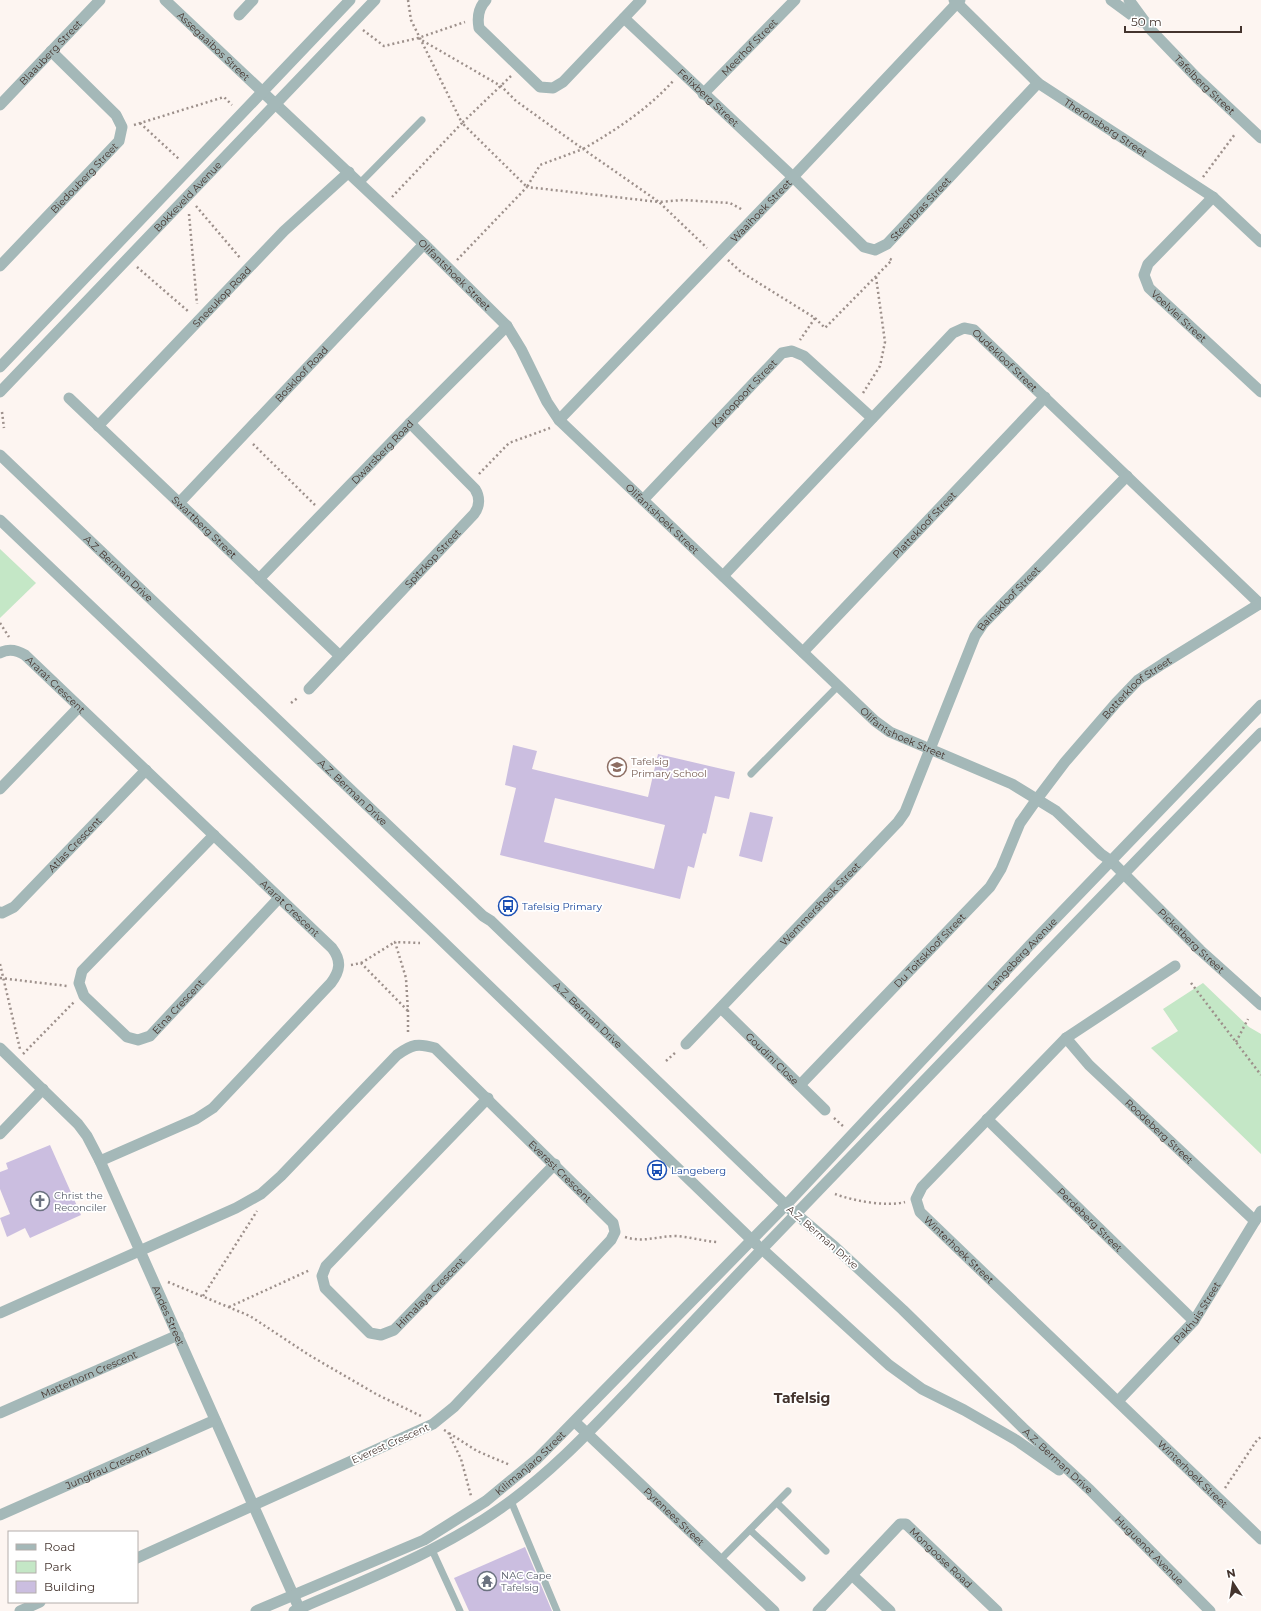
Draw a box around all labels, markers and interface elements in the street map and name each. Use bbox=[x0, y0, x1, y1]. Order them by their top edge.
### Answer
scale bar bbox=[1125, 8, 1241, 34]
street label: Assegaaibos Street bbox=[174, 9, 253, 84]
text: 50 m bbox=[1131, 14, 1162, 29]
street label: Meerhof Street bbox=[719, 16, 780, 79]
street label: Blaauberg Street bbox=[17, 17, 85, 88]
street label: Tafelberg Street bbox=[1171, 52, 1238, 117]
street label: Felixberg Street bbox=[675, 66, 742, 130]
street label: Theronsberg Street bbox=[1061, 96, 1150, 159]
street label: Biedouberg Street bbox=[48, 140, 121, 216]
street label: Bokkeveld Avenue bbox=[151, 159, 224, 235]
street label: Steenbras Street bbox=[887, 174, 954, 244]
street label: Waaihoek Street bbox=[728, 176, 795, 245]
street label: Olifantshoek Street bbox=[415, 236, 493, 313]
street label: Sneeukop Road bbox=[190, 264, 254, 330]
street label: Voelvlei Street bbox=[1148, 287, 1209, 345]
street label: Oudekloof Street bbox=[969, 326, 1040, 394]
street label: Boskloof Road bbox=[272, 343, 331, 405]
street label: Karoopoort Street bbox=[709, 356, 780, 431]
street label: Dwarsberg Road bbox=[349, 417, 416, 487]
street label: Olifantshoek Street bbox=[623, 481, 702, 557]
street label: Plattekloof Street bbox=[890, 489, 959, 561]
street label: Swartberg Street bbox=[169, 493, 239, 561]
street label: Spitzkop Street bbox=[402, 526, 464, 591]
street label: A.Z. Berman Drive bbox=[81, 532, 156, 605]
street label: Bainskloof Street bbox=[974, 563, 1043, 633]
street label: Ararat Crescent bbox=[23, 653, 88, 716]
street label: Botterkloof Street bbox=[1099, 654, 1174, 722]
street label: Olifantshoek Street bbox=[857, 704, 948, 762]
place label: Tafelsig Primary School bbox=[631, 755, 707, 780]
street label: A.Z. Berman Drive bbox=[315, 756, 390, 828]
school or university icon: Tafelsig Primary School bbox=[606, 756, 628, 778]
street label: Atlas Crescent bbox=[45, 814, 105, 875]
street label: Wemmershoek Street bbox=[777, 860, 863, 949]
street label: Ararat Crescent bbox=[257, 877, 322, 940]
bus stop icon: Tafelsig Primary bbox=[497, 895, 519, 917]
place label: Tafelsig Primary bbox=[522, 900, 602, 913]
street label: Picketberg Street bbox=[1155, 906, 1227, 976]
street label: Du Toitskloof Street bbox=[891, 910, 969, 990]
street label: Langeberg Avenue bbox=[985, 915, 1060, 993]
street label: Etna Crescent bbox=[149, 977, 207, 1037]
street label: A.Z. Berman Drive bbox=[551, 979, 625, 1051]
street label: Goudini Close bbox=[743, 1030, 801, 1088]
street label: Roodeberg Street bbox=[1122, 1096, 1196, 1167]
street label: Everest Crescent bbox=[526, 1138, 594, 1206]
bus stop icon: Langeberg bbox=[646, 1159, 668, 1181]
place label: Langeberg bbox=[671, 1164, 726, 1177]
street label: Perdeberg Street bbox=[1054, 1185, 1125, 1255]
place label: Christ the Reconciler bbox=[54, 1189, 107, 1214]
church icon: Christ the Reconciler bbox=[29, 1190, 51, 1212]
street label: A.Z. Berman Drive bbox=[784, 1203, 861, 1272]
street label: Winterhoek Street bbox=[921, 1213, 997, 1286]
street label: Himalaya Crescent bbox=[393, 1255, 468, 1331]
street label: Pakhuis Street bbox=[1171, 1279, 1223, 1346]
street label: Andes Street bbox=[149, 1283, 187, 1348]
street label: Matterhorn Crescent bbox=[39, 1348, 139, 1401]
district label: Tafelsig bbox=[774, 1389, 830, 1407]
street label: Everest Crescent bbox=[349, 1421, 431, 1466]
street label: A.Z. Berman Drive bbox=[1020, 1425, 1096, 1497]
street label: Kilimanjaro Street bbox=[492, 1428, 568, 1498]
street label: Winterhoek Street bbox=[1155, 1437, 1230, 1511]
street label: Jungfrau Crescent bbox=[63, 1443, 153, 1493]
street label: Pyrenees Street bbox=[641, 1485, 707, 1549]
street label: Huguenot Avenue bbox=[1112, 1513, 1186, 1588]
street label: Mongoose Road bbox=[907, 1525, 975, 1591]
legend bbox=[8, 1531, 138, 1603]
text: Road bbox=[44, 1539, 75, 1554]
text: Park bbox=[44, 1559, 72, 1574]
north arrow bbox=[1213, 1563, 1253, 1603]
text: N bbox=[1225, 1565, 1237, 1581]
place label: NAC Cape Tafelsig bbox=[501, 1569, 552, 1594]
temple icon: NAC Cape Tafelsig bbox=[476, 1570, 498, 1592]
text: Building bbox=[44, 1579, 95, 1594]

